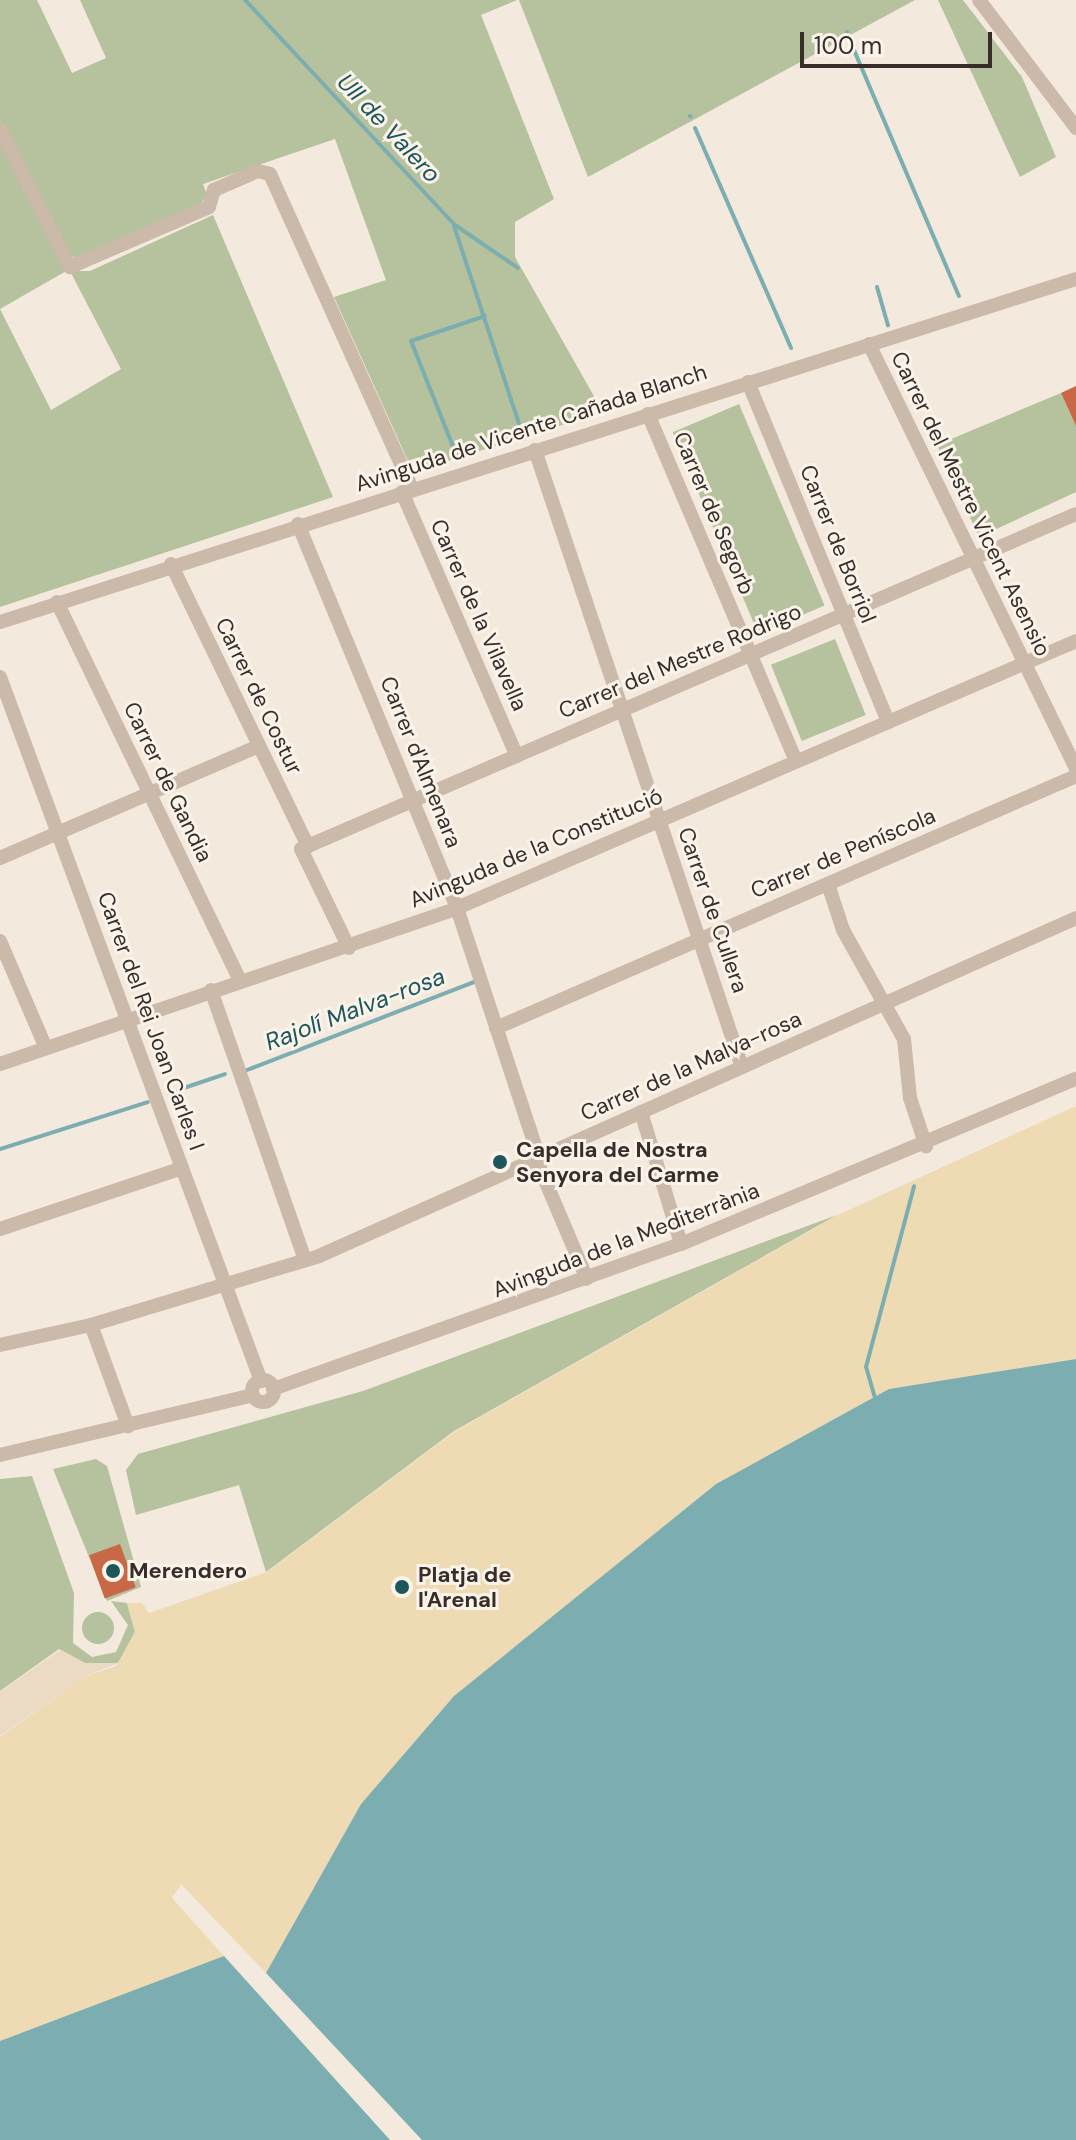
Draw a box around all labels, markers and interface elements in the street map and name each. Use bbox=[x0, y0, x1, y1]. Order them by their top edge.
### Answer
scale bar bbox=[804, 16, 996, 66]
text: 100 m bbox=[814, 30, 882, 61]
water label: Ull de Valero bbox=[331, 68, 447, 188]
street label: Carrer del Mestre Vicent Asensio bbox=[886, 347, 1056, 661]
street label: Avinguda de Vicente Cañada Blanch bbox=[352, 359, 710, 497]
street label: Carrer de Segorb bbox=[668, 428, 760, 598]
street label: Carrer de Borriol bbox=[794, 461, 882, 627]
street label: Carrer de la Vilavella bbox=[425, 515, 533, 715]
street label: Carrer del Mestre Rodrigo bbox=[555, 598, 805, 724]
street label: Carrer de Costur bbox=[210, 613, 308, 779]
street label: Carrer d'Almenara bbox=[375, 673, 467, 851]
street label: Carrer de Gandia bbox=[118, 698, 218, 866]
street label: Avinguda de la Constitució bbox=[405, 783, 667, 913]
street label: Carrer de Peníscola bbox=[747, 802, 939, 904]
street label: Carrer de Cullera bbox=[672, 824, 754, 996]
street label: Carrer del Rei Joan Carles I bbox=[92, 888, 210, 1154]
water label: Rajolí Malva-rosa bbox=[261, 961, 449, 1057]
street label: Carrer de la Malva-rosa bbox=[576, 1005, 806, 1127]
place label: Capella de Nostra Senyora del Carme bbox=[516, 1136, 719, 1188]
marker: Capella de Nostra Senyora del Carme bbox=[491, 1153, 509, 1171]
street label: Avinguda de la Mediterrània bbox=[489, 1177, 763, 1303]
place label: Merendero bbox=[129, 1558, 247, 1584]
place label: Platja de l'Arenal bbox=[418, 1561, 511, 1612]
marker: Merendero bbox=[104, 1562, 122, 1580]
marker: Platja de l'Arenal bbox=[393, 1578, 411, 1596]

